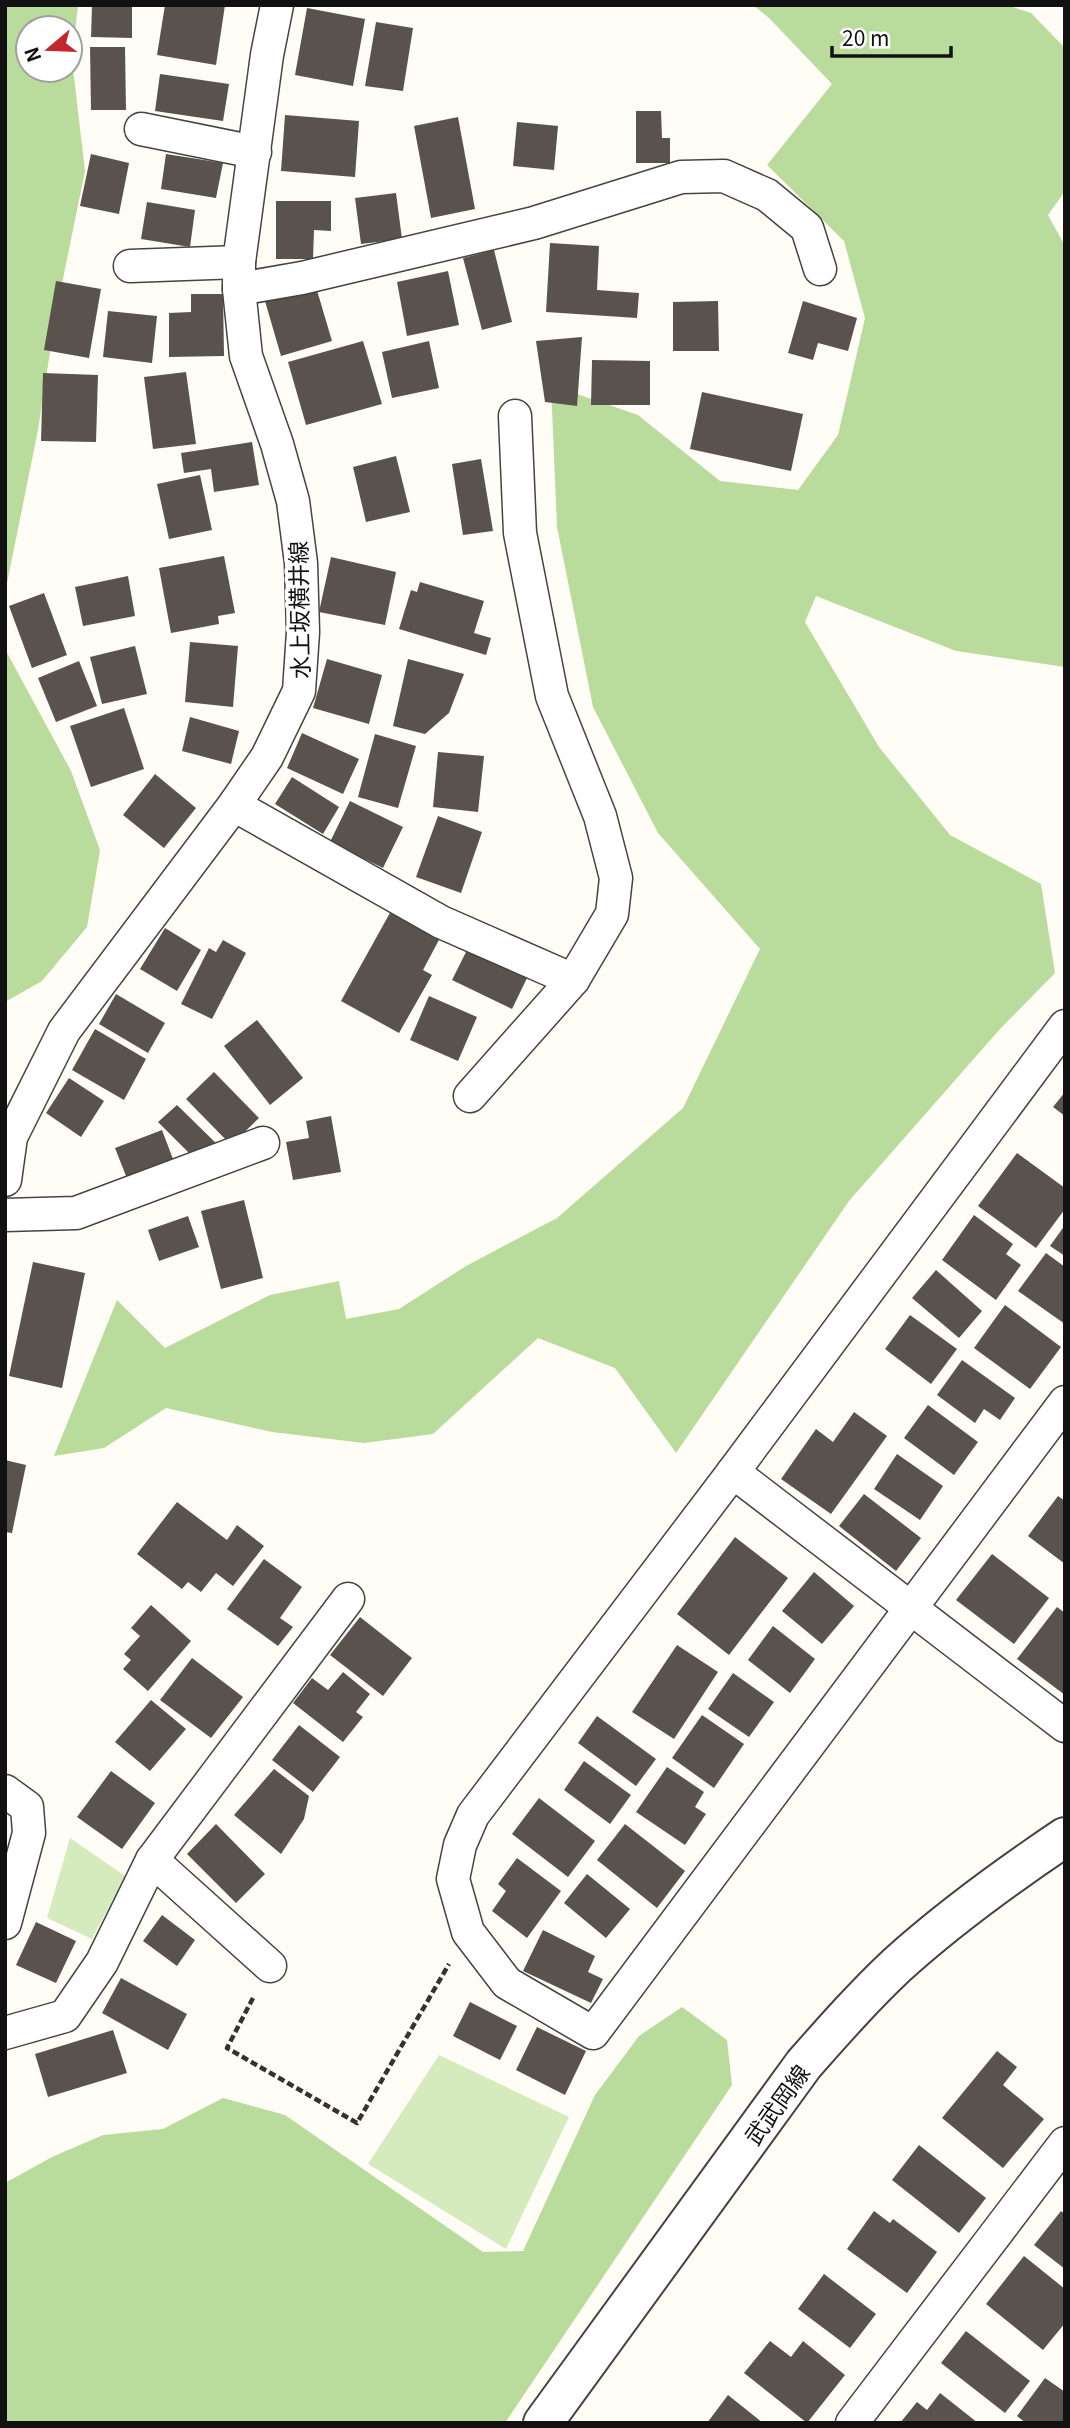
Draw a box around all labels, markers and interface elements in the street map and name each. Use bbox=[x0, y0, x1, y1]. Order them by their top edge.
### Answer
north arrow bbox=[14, 14, 84, 84]
scale bar bbox=[832, 14, 951, 58]
text: 20 m bbox=[842, 22, 889, 52]
text: N bbox=[16, 44, 47, 66]
street label: 水上坂横井線 bbox=[280, 541, 316, 679]
street label: 武武岡線 bbox=[735, 2057, 817, 2151]

